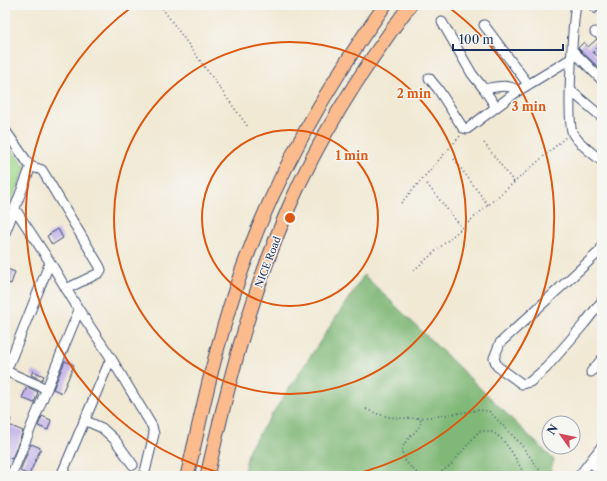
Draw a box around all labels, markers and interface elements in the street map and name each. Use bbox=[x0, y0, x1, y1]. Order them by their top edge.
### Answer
scale bar bbox=[453, 26, 563, 52]
text: 100 m bbox=[459, 32, 494, 47]
text: 2 min bbox=[397, 86, 432, 101]
text: 3 min bbox=[512, 99, 547, 114]
text: 1 min bbox=[336, 148, 369, 163]
centre of rings bbox=[283, 211, 297, 225]
street label: NICE Road bbox=[252, 235, 284, 289]
north arrow bbox=[541, 415, 581, 455]
text: N bbox=[544, 421, 561, 437]

